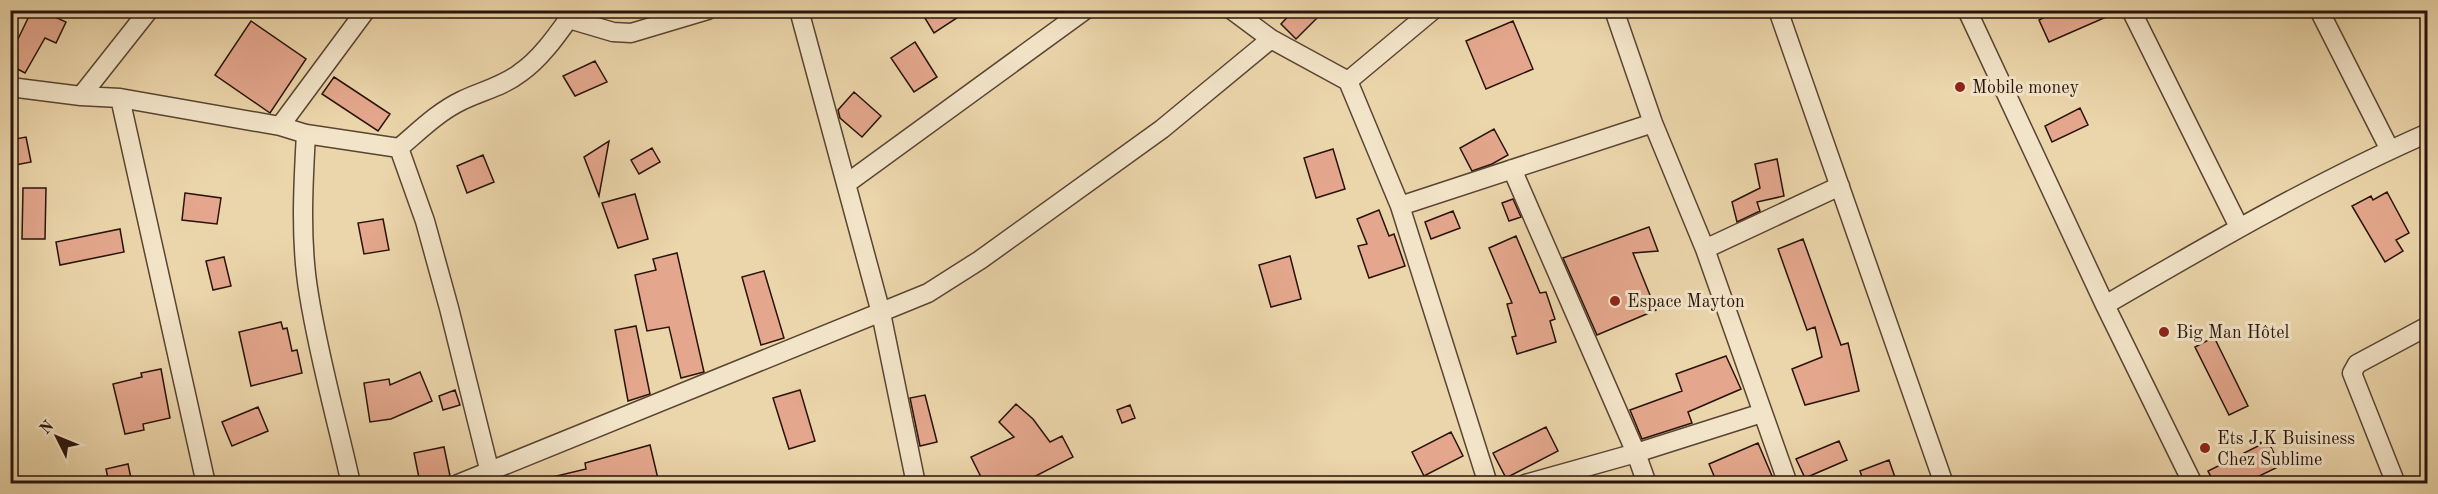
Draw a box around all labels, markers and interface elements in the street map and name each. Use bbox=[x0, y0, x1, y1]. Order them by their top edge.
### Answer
place label: Mobile money bbox=[1972, 79, 2079, 97]
marker: Mobile money bbox=[1953, 80, 1967, 94]
place label: Espace Mayton bbox=[1627, 293, 1745, 311]
marker: Espace Mayton bbox=[1608, 294, 1622, 308]
place label: Big Man Hôtel bbox=[2176, 324, 2289, 342]
marker: Big Man Hôtel bbox=[2157, 325, 2171, 339]
north arrow bbox=[27, 407, 87, 467]
text: N bbox=[37, 418, 58, 438]
place label: Ets J.K Buisiness Chez Sublime bbox=[2217, 430, 2355, 469]
marker: Ets J.K Buisiness Chez Sublime bbox=[2198, 441, 2212, 455]

